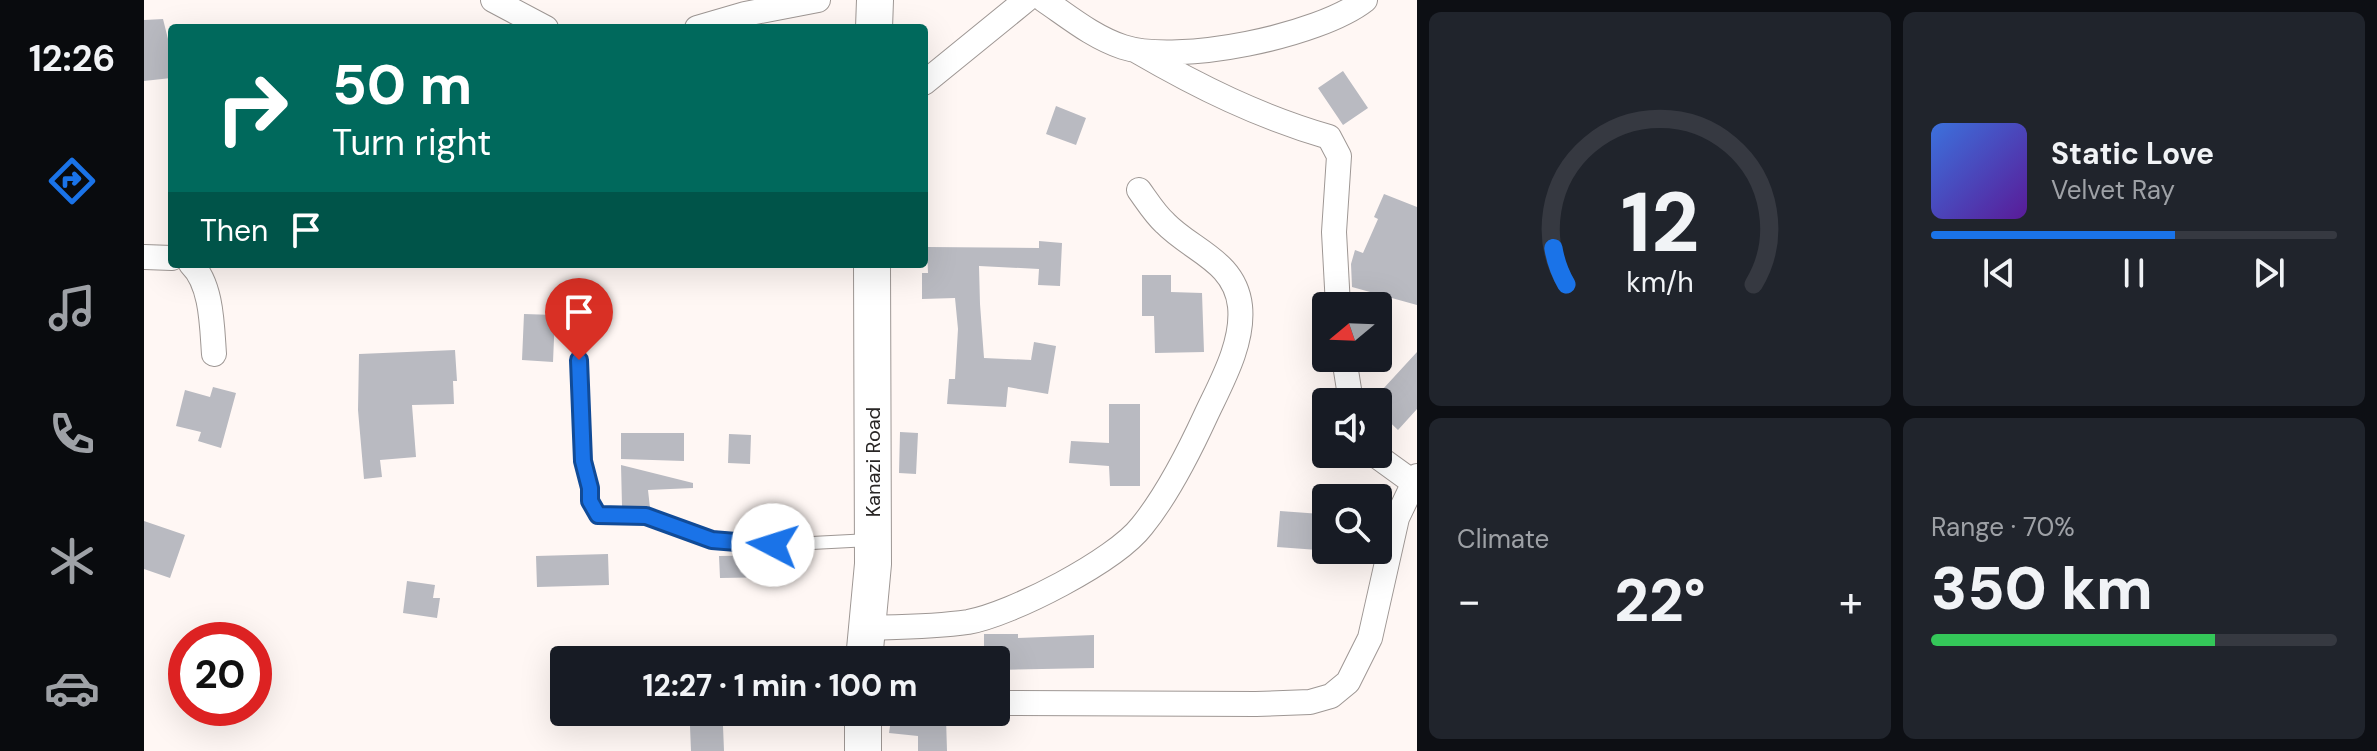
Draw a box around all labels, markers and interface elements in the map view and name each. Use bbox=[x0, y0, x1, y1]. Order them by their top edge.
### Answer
text: 12:26 bbox=[29, 35, 115, 82]
text: 50 m bbox=[332, 48, 472, 121]
icon: right bbox=[200, 56, 304, 160]
text: Turn right bbox=[332, 119, 491, 166]
text: Static Love bbox=[2051, 134, 2214, 173]
icon: directions bbox=[44, 153, 100, 209]
text: 12 bbox=[1621, 167, 1699, 276]
text: Velvet Ray bbox=[2051, 173, 2175, 207]
icon: arrive bbox=[284, 208, 328, 252]
text: Then bbox=[200, 211, 268, 250]
icon: previous bbox=[1977, 251, 2021, 295]
icon: pause bbox=[2112, 251, 2156, 295]
icon: next bbox=[2247, 251, 2291, 295]
text: km/h bbox=[1626, 264, 1694, 301]
pin bbox=[545, 278, 613, 360]
icon: music bbox=[44, 280, 100, 336]
icon: arrive bbox=[557, 290, 601, 334]
north arrow bbox=[1312, 292, 1392, 372]
map controls bbox=[1312, 292, 1392, 564]
button: sound bbox=[1312, 388, 1392, 468]
icon: phone bbox=[44, 406, 100, 462]
street label: Kanazi Road bbox=[860, 407, 886, 517]
button: search bbox=[1312, 484, 1392, 564]
position arrow bbox=[731, 503, 815, 587]
text: Range · 70% bbox=[1931, 510, 2075, 544]
text: Climate bbox=[1457, 522, 1549, 556]
icon: climate bbox=[44, 533, 100, 589]
text: 350 km bbox=[1931, 549, 2153, 628]
text: 22° bbox=[1614, 561, 1706, 640]
text: − bbox=[1457, 572, 1481, 630]
text: + bbox=[1839, 572, 1863, 630]
speed limit sign: 20 bbox=[168, 622, 272, 726]
icon: car bbox=[44, 660, 100, 716]
text: 12:27 · 1 min · 100 m bbox=[643, 666, 917, 705]

